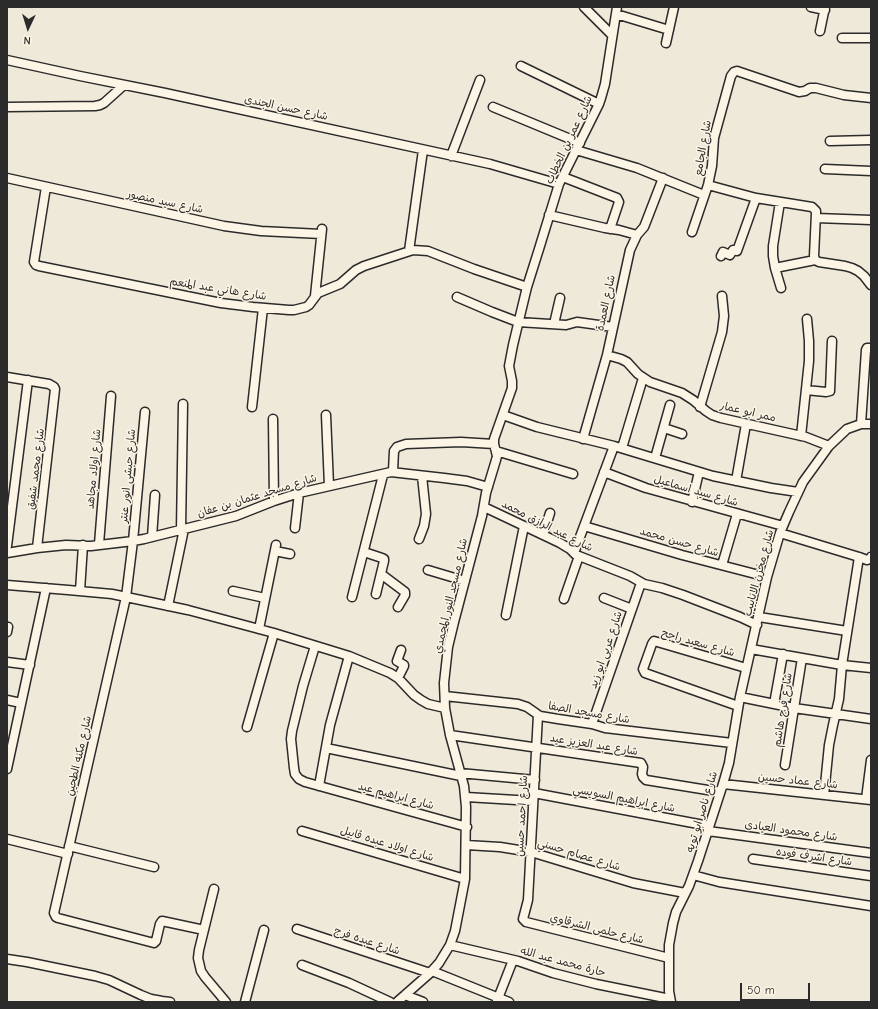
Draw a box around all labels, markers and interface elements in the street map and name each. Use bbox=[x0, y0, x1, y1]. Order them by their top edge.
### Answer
north arrow bbox=[8, 8, 48, 48]
text: N bbox=[23, 34, 31, 47]
street label: شارع حسن الجندى bbox=[243, 93, 329, 123]
street label: شارع عمر بن الخطاب bbox=[543, 94, 595, 186]
street label: شارع الجامع bbox=[692, 119, 714, 177]
street label: شارع سيد منصور bbox=[126, 187, 204, 217]
street label: شارع العمدة bbox=[594, 274, 618, 332]
street label: شارع هاني عبد المنعم bbox=[169, 275, 267, 303]
street label: ممر ابو عمار bbox=[719, 399, 777, 425]
street label: شارع محمد شفيق bbox=[24, 428, 48, 510]
street label: شارع اولاد مجاهد bbox=[84, 428, 104, 510]
street label: شارع حبشى انور عنتر bbox=[117, 428, 139, 524]
street label: شارع مسجد عثمان بن عفان bbox=[196, 472, 318, 520]
street label: شارع سيد اسماعيل bbox=[652, 473, 740, 509]
street label: شارع عبد الرازق محمد bbox=[499, 497, 595, 555]
street label: شارع حسن محمد bbox=[638, 524, 720, 560]
street label: شارع مخزن الانابيب bbox=[741, 528, 777, 618]
street label: شارع مسجد النور المحمدي bbox=[431, 537, 471, 655]
street label: شارع عربى ابو زيد bbox=[587, 610, 625, 690]
street label: شارع سعيد راجح bbox=[660, 626, 736, 660]
street label: شارع فرج هاشم bbox=[771, 672, 795, 748]
street label: شارع مسجد الصفا bbox=[547, 699, 631, 727]
street label: شارع مكنه الطحين bbox=[63, 715, 95, 797]
street label: شارع عبد العزيز عيد bbox=[549, 732, 639, 758]
street label: شارع ناصر ابو تويه bbox=[683, 770, 721, 854]
street label: شارع عماد حسين bbox=[757, 770, 839, 792]
street label: شارع احمد حسين bbox=[513, 775, 531, 857]
street label: شارع ابراهيم عيد bbox=[357, 780, 435, 812]
street label: شارع ابراهيم السويسي bbox=[572, 783, 676, 815]
street label: شارع محمود العيادى bbox=[744, 818, 838, 844]
street label: شارع اولاد عبده قابيل bbox=[339, 824, 435, 864]
street label: شارع عصام حسني bbox=[536, 836, 622, 874]
street label: شارع اشرف فوده bbox=[775, 845, 853, 869]
street label: شارع حلمى الشرقاوي bbox=[549, 911, 645, 947]
street label: شارع عبده فرج bbox=[332, 924, 402, 958]
street label: حارة محمد عبد الله bbox=[519, 944, 607, 980]
scale bar bbox=[742, 975, 812, 1001]
text: 50 m bbox=[747, 983, 775, 997]

